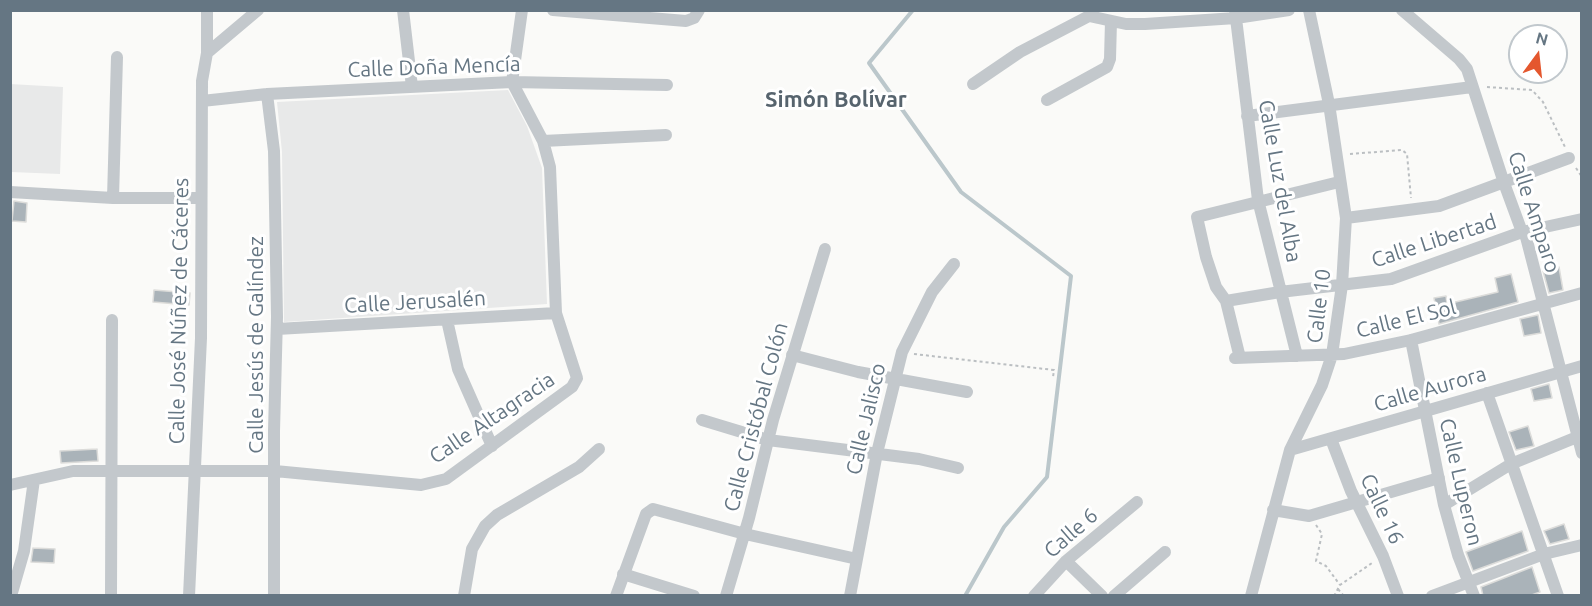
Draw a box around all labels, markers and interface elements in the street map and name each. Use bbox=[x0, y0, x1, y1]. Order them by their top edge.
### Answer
north arrow bbox=[1508, 24, 1568, 84]
text: N bbox=[1534, 28, 1550, 49]
street label: Calle Doña Mencía bbox=[347, 51, 521, 83]
district label: Simón Bolívar bbox=[765, 87, 907, 113]
street label: Calle Luz del Alba bbox=[1253, 98, 1307, 264]
street label: Calle Amparo bbox=[1503, 148, 1565, 276]
street label: Calle José Núñez de Cáceres bbox=[164, 178, 194, 444]
street label: Calle Libertad bbox=[1368, 209, 1500, 273]
street label: Calle Jesús de Galíndez bbox=[243, 236, 269, 454]
street label: Calle 10 bbox=[1302, 267, 1336, 345]
street label: Calle Jerusalén bbox=[343, 286, 487, 318]
street label: Calle El Sol bbox=[1353, 294, 1459, 344]
street label: Calle Cristóbal Colón bbox=[719, 320, 793, 514]
street label: Calle Jalisco bbox=[841, 361, 891, 477]
street label: Calle Aurora bbox=[1371, 361, 1489, 417]
street label: Calle Altagracia bbox=[425, 367, 559, 469]
street label: Calle Luperon bbox=[1434, 416, 1488, 548]
street label: Calle 16 bbox=[1355, 470, 1409, 548]
street label: Calle 6 bbox=[1039, 503, 1103, 563]

